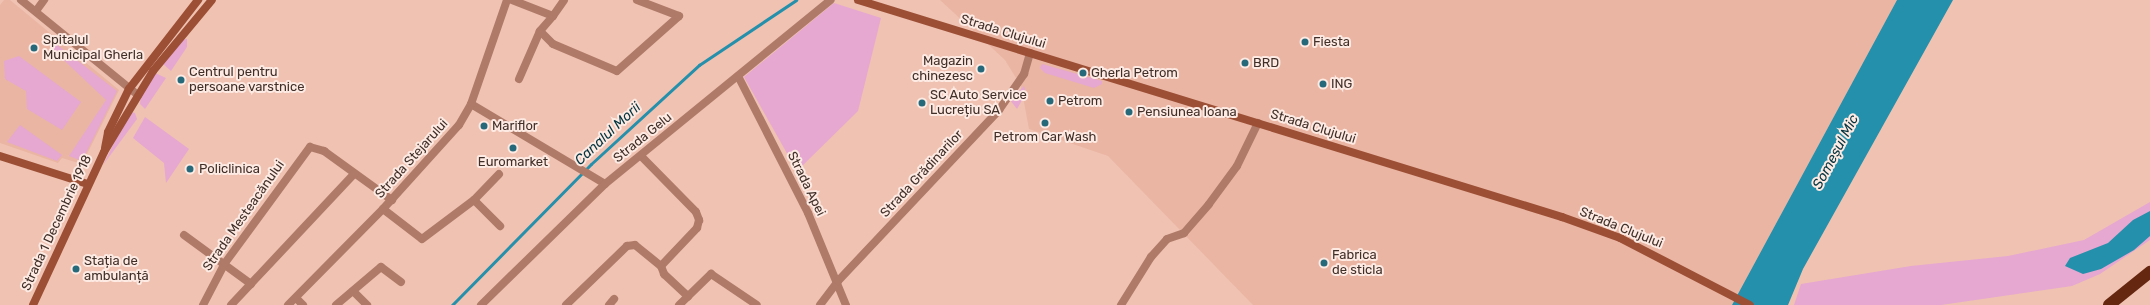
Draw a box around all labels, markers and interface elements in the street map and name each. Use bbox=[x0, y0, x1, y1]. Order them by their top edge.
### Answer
street label: Strada Clujului bbox=[959, 12, 1047, 52]
place label: Spitalul Municipal Gherla bbox=[43, 33, 143, 64]
place label: Fiesta bbox=[1313, 34, 1350, 50]
marker: Fiesta bbox=[1300, 37, 1310, 47]
marker: Spitalul Municipal Gherla bbox=[28, 42, 40, 54]
place label: Magazin chinezesc bbox=[912, 54, 973, 85]
place label: BRD bbox=[1253, 55, 1279, 71]
marker: BRD bbox=[1240, 58, 1250, 68]
marker: Magazin chinezesc bbox=[976, 64, 986, 74]
place label: Centrul pentru persoane varstnice bbox=[189, 65, 305, 96]
place label: Gherla Petrom bbox=[1091, 65, 1178, 81]
marker: Gherla Petrom bbox=[1078, 68, 1088, 78]
marker: Centrul pentru persoane varstnice bbox=[176, 75, 186, 85]
place label: ING bbox=[1331, 76, 1352, 92]
marker: ING bbox=[1318, 79, 1328, 89]
place label: SC Auto Service Lucrețiu SA bbox=[930, 88, 1027, 119]
place label: Petrom bbox=[1058, 93, 1102, 109]
marker: Petrom bbox=[1045, 96, 1055, 106]
marker: SC Auto Service Lucrețiu SA bbox=[917, 98, 927, 108]
water label: Canalul Morii bbox=[571, 99, 645, 169]
place label: Pensiunea Ioana bbox=[1137, 104, 1237, 120]
marker: Pensiunea Ioana bbox=[1124, 107, 1134, 117]
street label: Strada Clujului bbox=[1269, 107, 1357, 147]
street label: Strada Gelu bbox=[611, 110, 675, 166]
water label: Someșul Mic bbox=[1809, 112, 1863, 192]
street label: Strada Stejarului bbox=[372, 116, 452, 202]
place label: Mariflor bbox=[492, 118, 538, 134]
marker: Petrom Car Wash bbox=[1040, 118, 1050, 128]
marker: Mariflor bbox=[479, 121, 489, 131]
street label: Strada Grădinarilor bbox=[878, 127, 966, 221]
place label: Petrom Car Wash bbox=[993, 129, 1097, 145]
marker: Euromarket bbox=[508, 143, 518, 153]
street label: Strada Apei bbox=[784, 149, 828, 219]
street label: Strada 1 Decembrie 1918 bbox=[19, 153, 95, 293]
place label: Euromarket bbox=[478, 154, 548, 170]
street label: Strada Mesteacănului bbox=[200, 158, 288, 274]
place label: Policlinica bbox=[199, 161, 260, 177]
marker: Policlinica bbox=[184, 163, 196, 175]
street label: Strada Clujului bbox=[1577, 204, 1665, 252]
place label: Fabrica de sticla bbox=[1332, 248, 1383, 279]
place label: Stația de ambulanță bbox=[84, 254, 149, 285]
marker: Fabrica de sticla bbox=[1319, 258, 1329, 268]
marker: Stația de ambulanță bbox=[71, 264, 81, 274]

